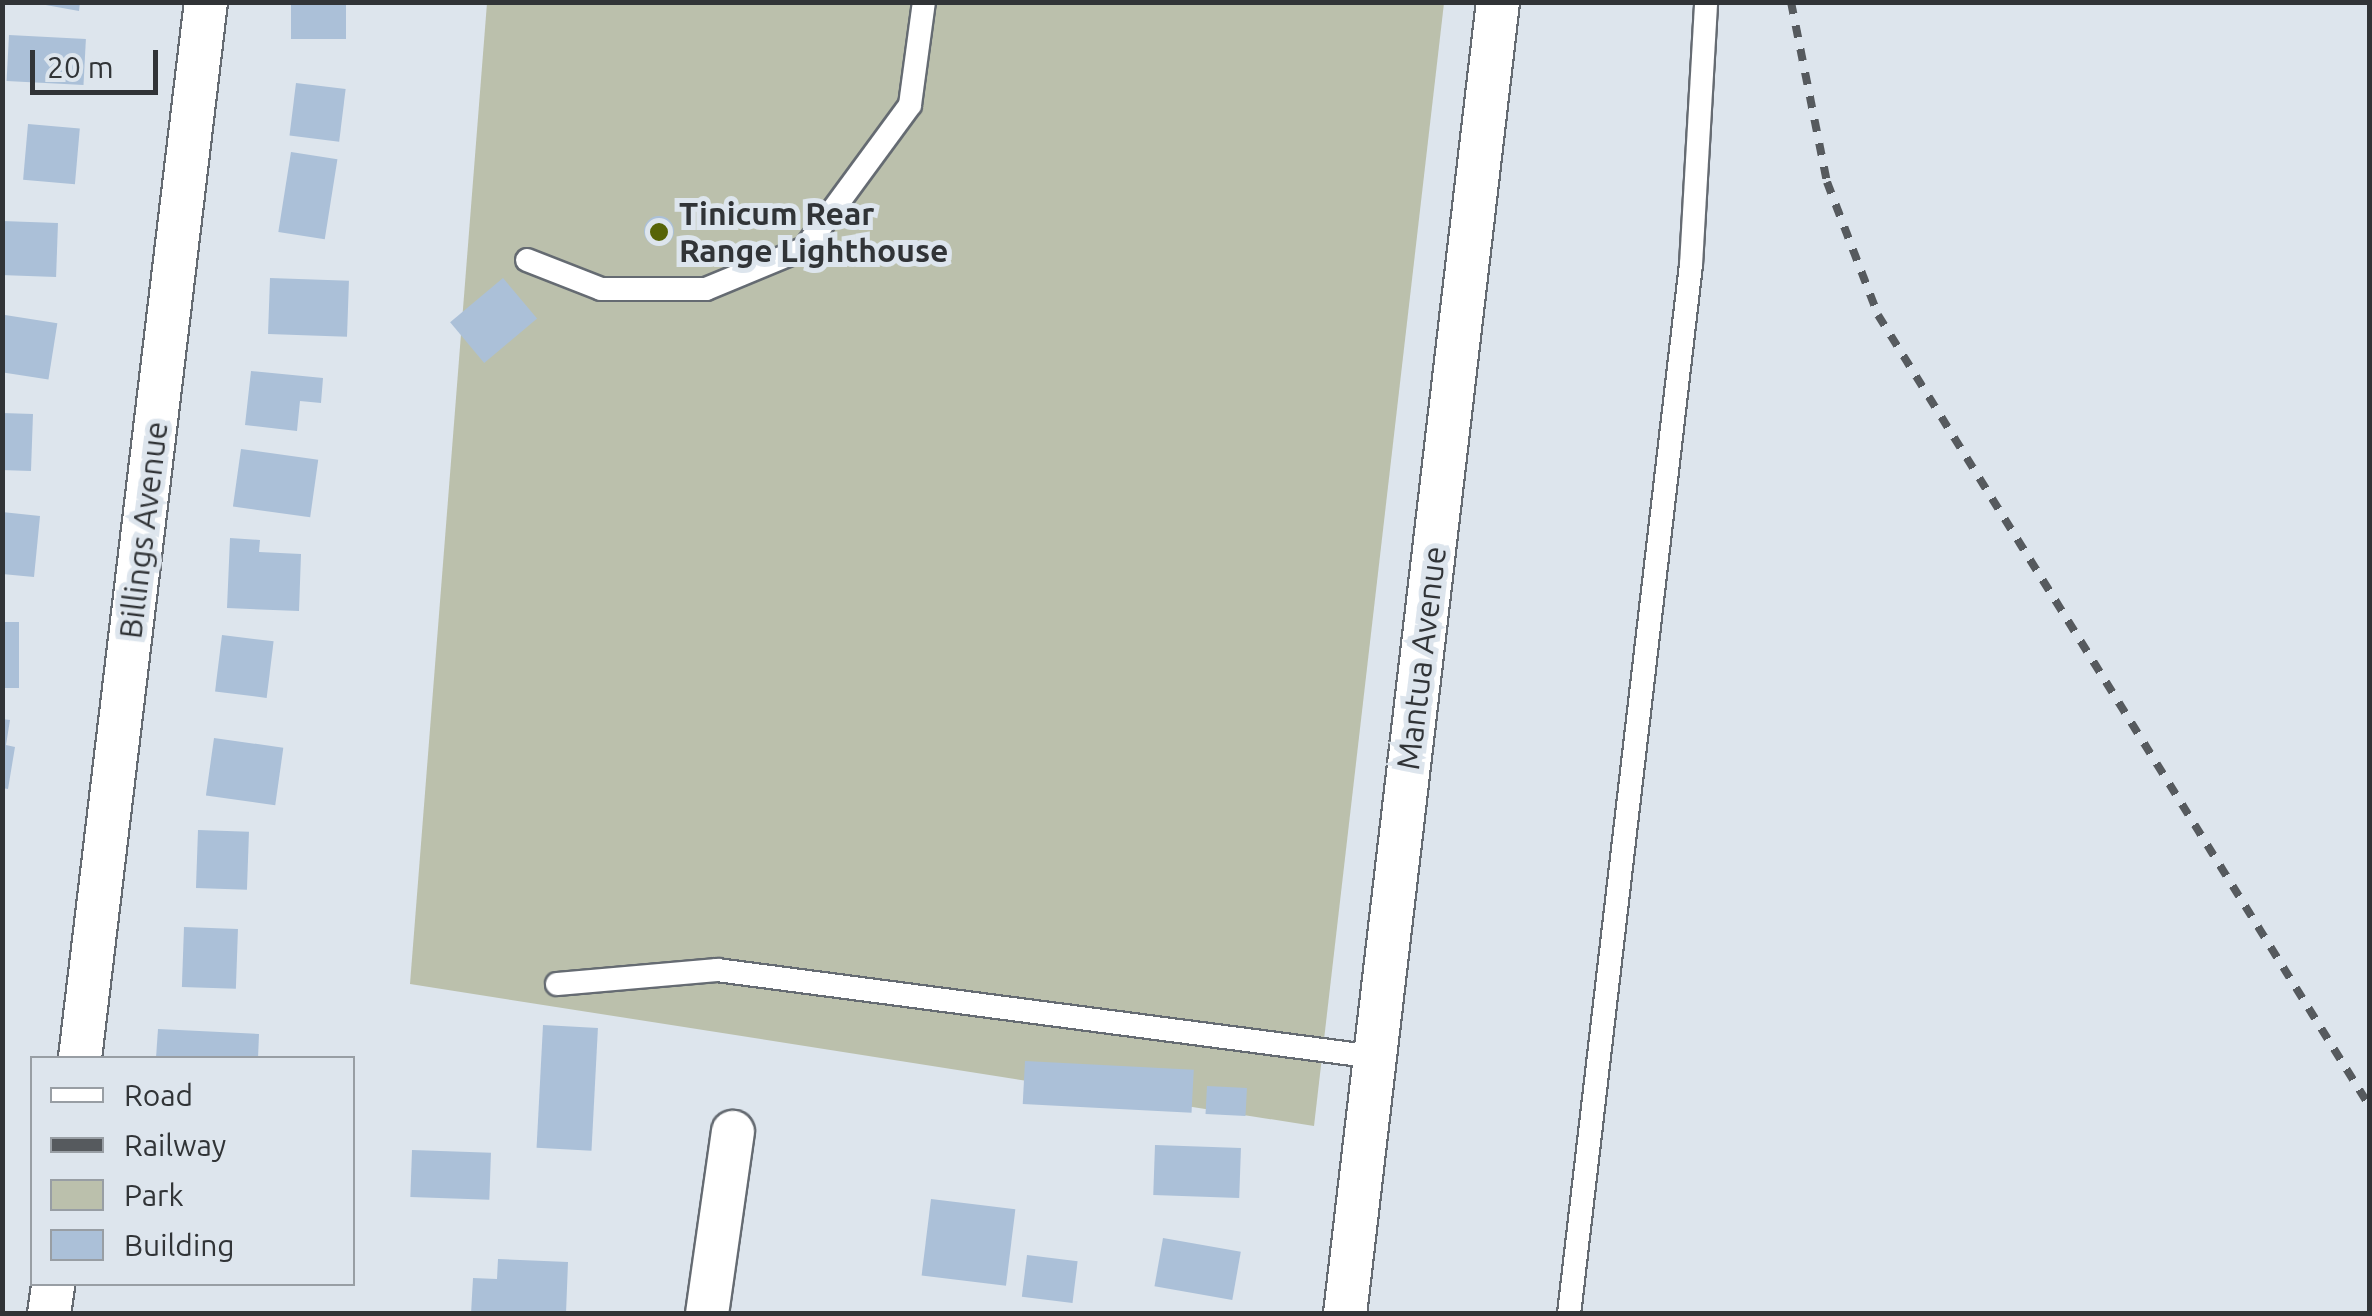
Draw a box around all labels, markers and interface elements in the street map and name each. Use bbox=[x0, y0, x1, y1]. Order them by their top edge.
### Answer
scale bar bbox=[35, 30, 162, 92]
text: 20 m bbox=[47, 50, 114, 84]
place label: Tinicum Rear Range Lighthouse bbox=[679, 195, 948, 270]
marker: Tinicum Rear Range Lighthouse bbox=[648, 221, 670, 243]
street label: Billings Avenue bbox=[111, 419, 175, 641]
street label: Mantua Avenue bbox=[1388, 544, 1454, 772]
legend bbox=[30, 1056, 355, 1286]
text: Road bbox=[124, 1078, 193, 1112]
text: Railway bbox=[124, 1128, 226, 1162]
text: Park bbox=[124, 1178, 184, 1212]
text: Building bbox=[124, 1228, 235, 1262]

